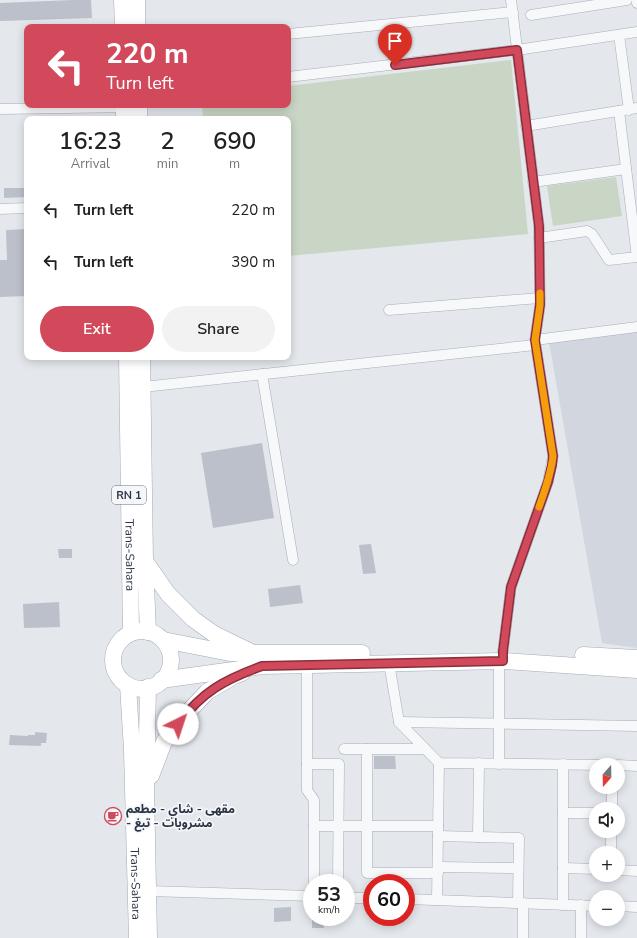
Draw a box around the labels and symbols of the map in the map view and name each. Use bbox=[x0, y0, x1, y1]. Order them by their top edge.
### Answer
pin bbox=[378, 24, 412, 65]
road number: RN 1 bbox=[112, 486, 146, 504]
street label: Trans-Sahara bbox=[121, 519, 138, 591]
position arrow bbox=[157, 703, 199, 745]
north arrow bbox=[589, 758, 625, 794]
place label: مقهى - شاي - مطعم - مشروبات - تبغ bbox=[126, 801, 235, 832]
cafe icon: مقهى - شاي - مطعم - مشروبات - تبغ bbox=[103, 806, 123, 826]
street label: Trans-Sahara bbox=[127, 848, 145, 920]
speed limit sign: 60 bbox=[363, 874, 415, 926]

